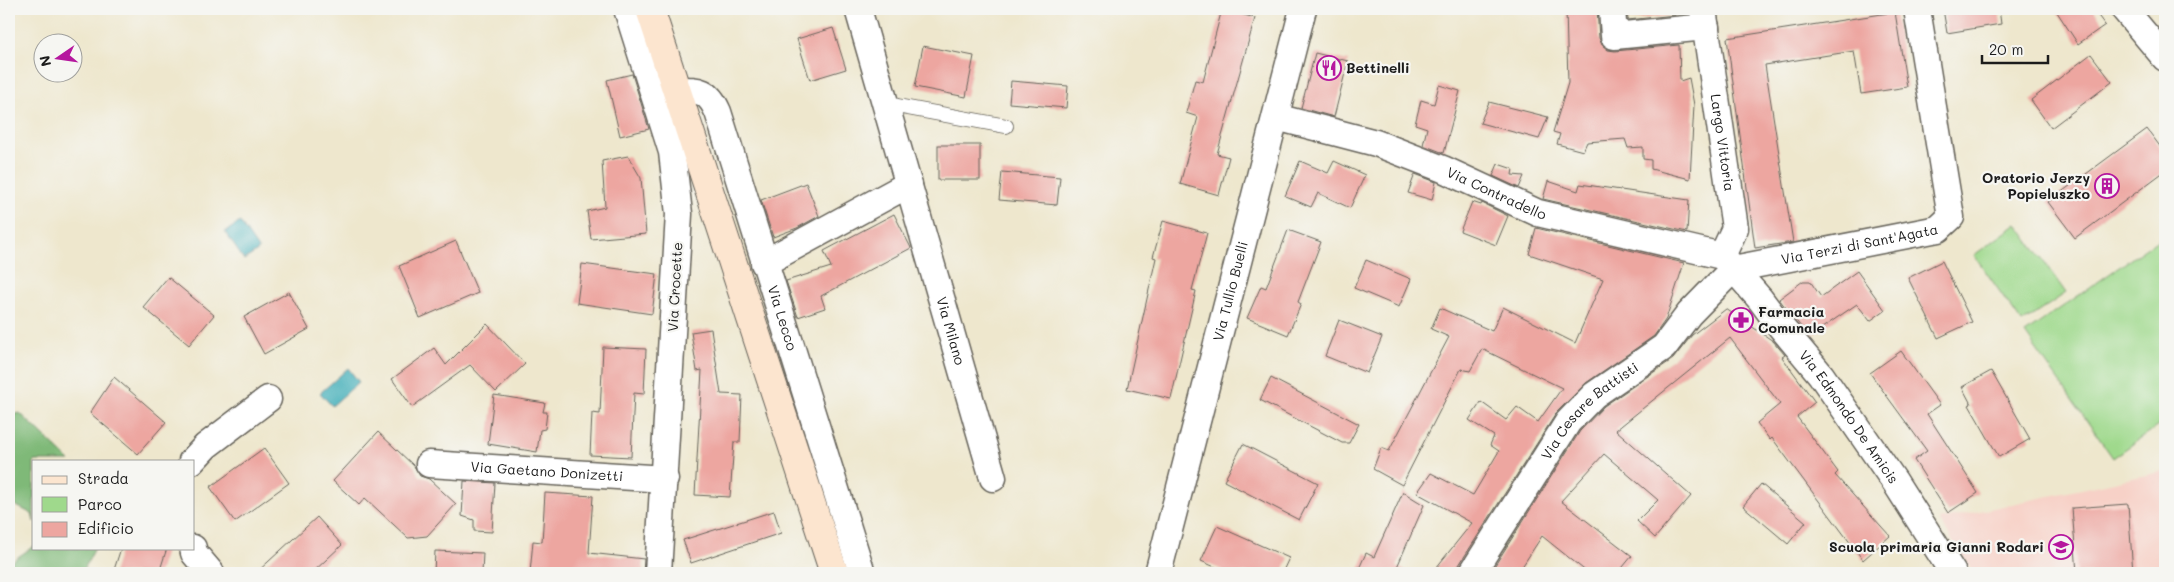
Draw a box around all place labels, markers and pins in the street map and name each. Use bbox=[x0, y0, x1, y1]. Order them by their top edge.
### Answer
restaurant icon: Bettinelli bbox=[1316, 55, 1342, 81]
place label: Bettinelli bbox=[1346, 58, 1410, 77]
place label: Oratorio Jerzy Popieluszko bbox=[1982, 168, 2090, 203]
building icon: Oratorio Jerzy Popieluszko bbox=[2094, 173, 2120, 199]
place label: Farmacia Comunale bbox=[1758, 302, 1825, 337]
pharmacy icon: Farmacia Comunale bbox=[1728, 307, 1754, 333]
school or university icon: Scuola primaria Gianni Rodari bbox=[2048, 534, 2074, 560]
place label: Scuola primaria Gianni Rodari bbox=[1829, 537, 2044, 556]

